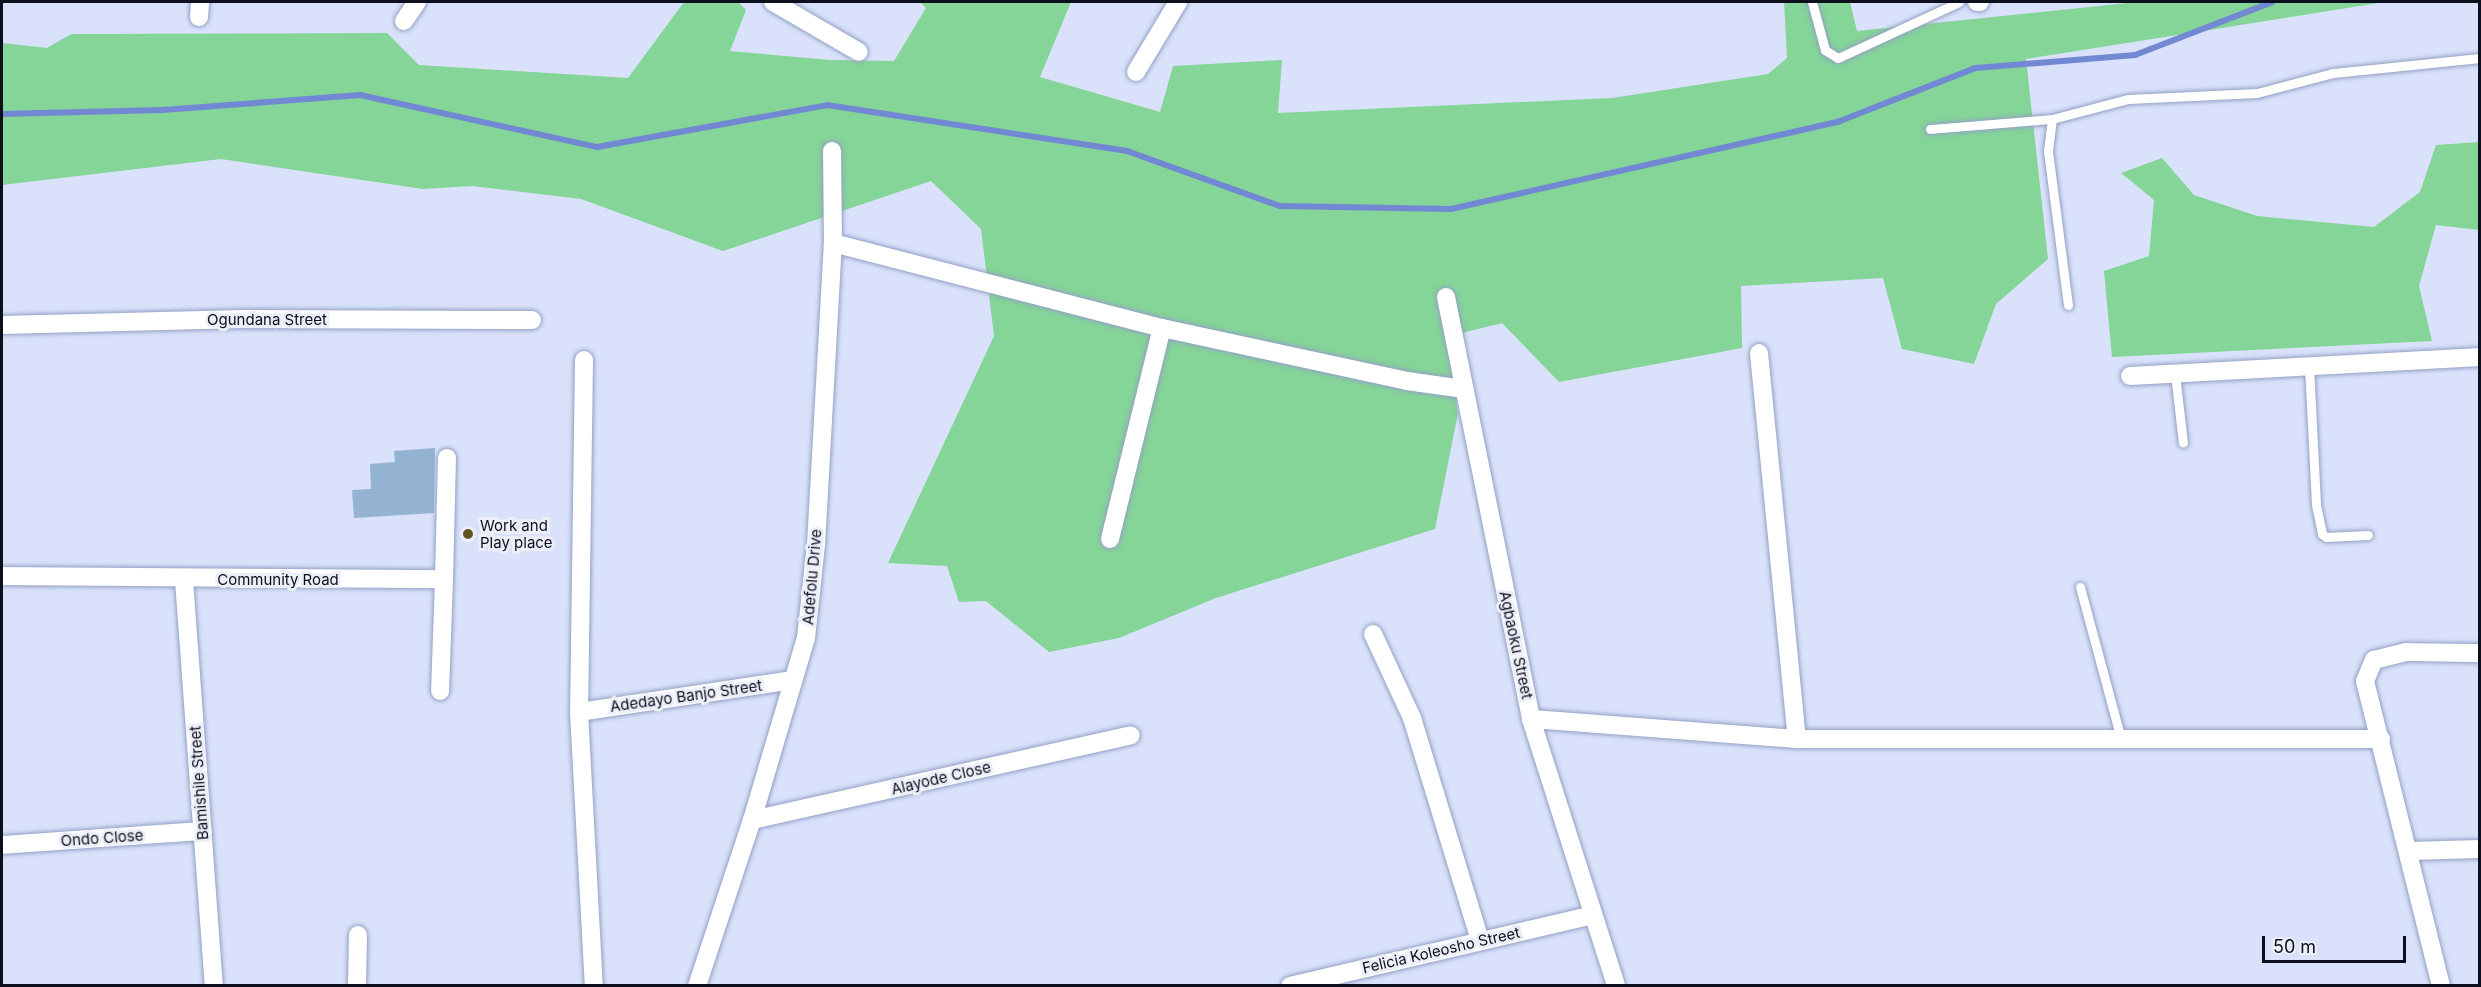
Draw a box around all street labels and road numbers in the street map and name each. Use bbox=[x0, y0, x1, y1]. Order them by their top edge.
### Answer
street label: Ogundana Street bbox=[207, 311, 327, 329]
street label: Adefolu Drive bbox=[799, 528, 825, 626]
street label: Community Road bbox=[217, 571, 339, 589]
street label: Agbaoku Street bbox=[1496, 589, 1536, 701]
street label: Adedayo Banjo Street bbox=[609, 676, 763, 716]
street label: Bamishile Street bbox=[186, 725, 212, 841]
street label: Alayode Close bbox=[889, 758, 993, 798]
street label: Ondo Close bbox=[60, 826, 144, 850]
street label: Felicia Koleosho Street bbox=[1360, 923, 1522, 977]

